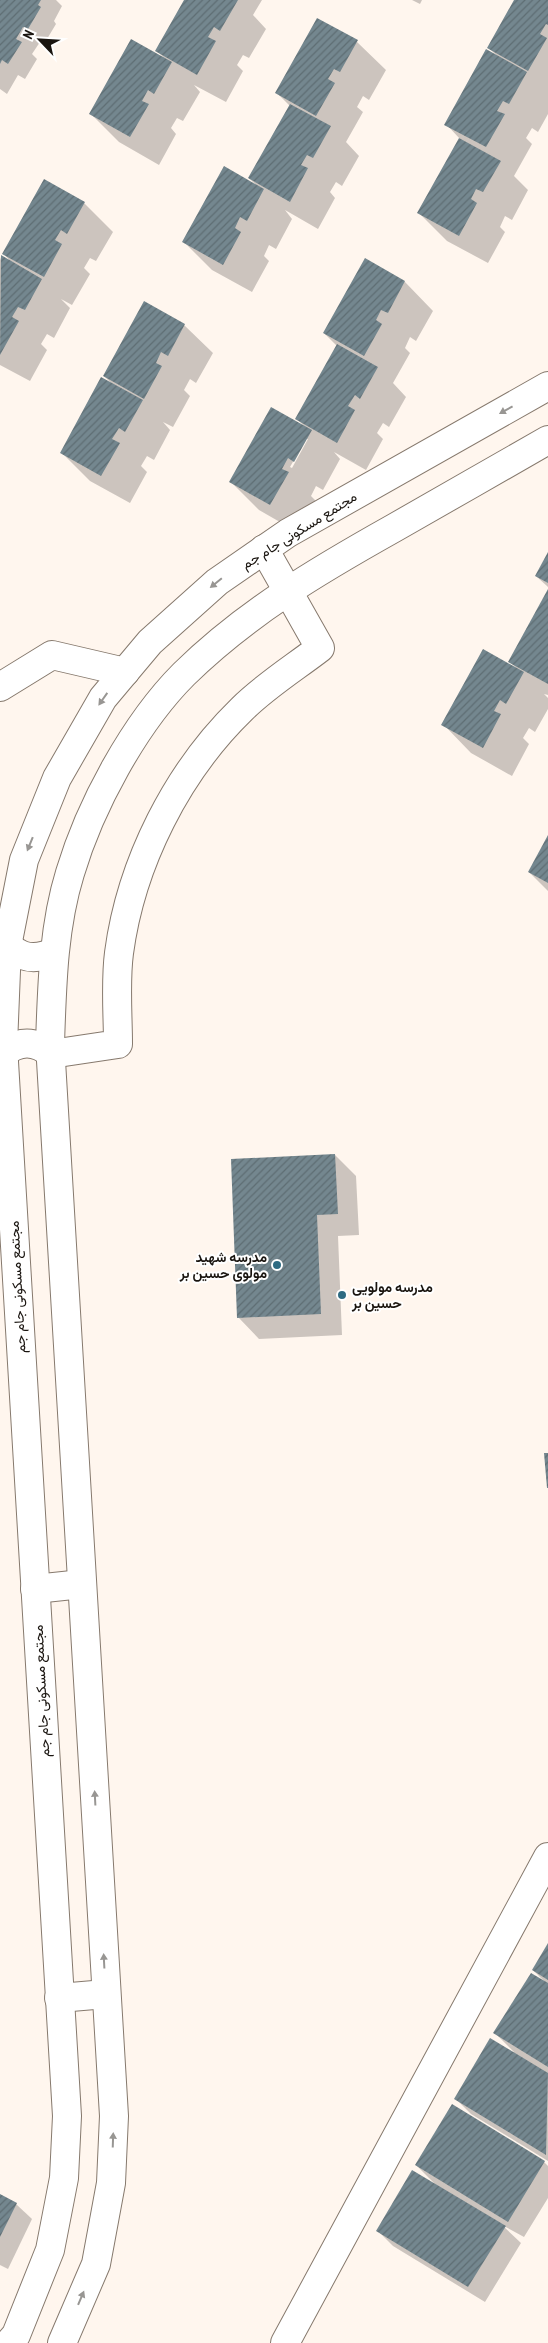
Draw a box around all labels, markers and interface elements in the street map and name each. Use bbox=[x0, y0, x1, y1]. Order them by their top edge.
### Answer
north arrow bbox=[15, 15, 65, 65]
text: N bbox=[18, 27, 38, 42]
one-way arrow bbox=[499, 406, 512, 415]
street label: مجتمع مسکونی جام جم bbox=[238, 487, 361, 574]
one-way arrow bbox=[210, 578, 223, 589]
one-way arrow bbox=[98, 692, 108, 706]
one-way arrow bbox=[26, 837, 34, 851]
street label: مجتمع مسکونی جام جم bbox=[5, 1220, 31, 1354]
place label: مدرسه شهید مولوی حسین بر bbox=[179, 1248, 267, 1282]
marker: مدرسه شهید مولوی حسین بر bbox=[271, 1259, 283, 1271]
place label: مدرسه مولویی حسین بر bbox=[351, 1278, 433, 1312]
marker: مدرسه مولویی حسین بر bbox=[336, 1289, 348, 1301]
street label: مجتمع مسکونی جام جم bbox=[29, 1624, 55, 1758]
one-way arrow bbox=[90, 1790, 98, 1806]
one-way arrow bbox=[100, 1952, 108, 1968]
one-way arrow bbox=[109, 2132, 117, 2148]
one-way arrow bbox=[77, 2291, 85, 2305]

